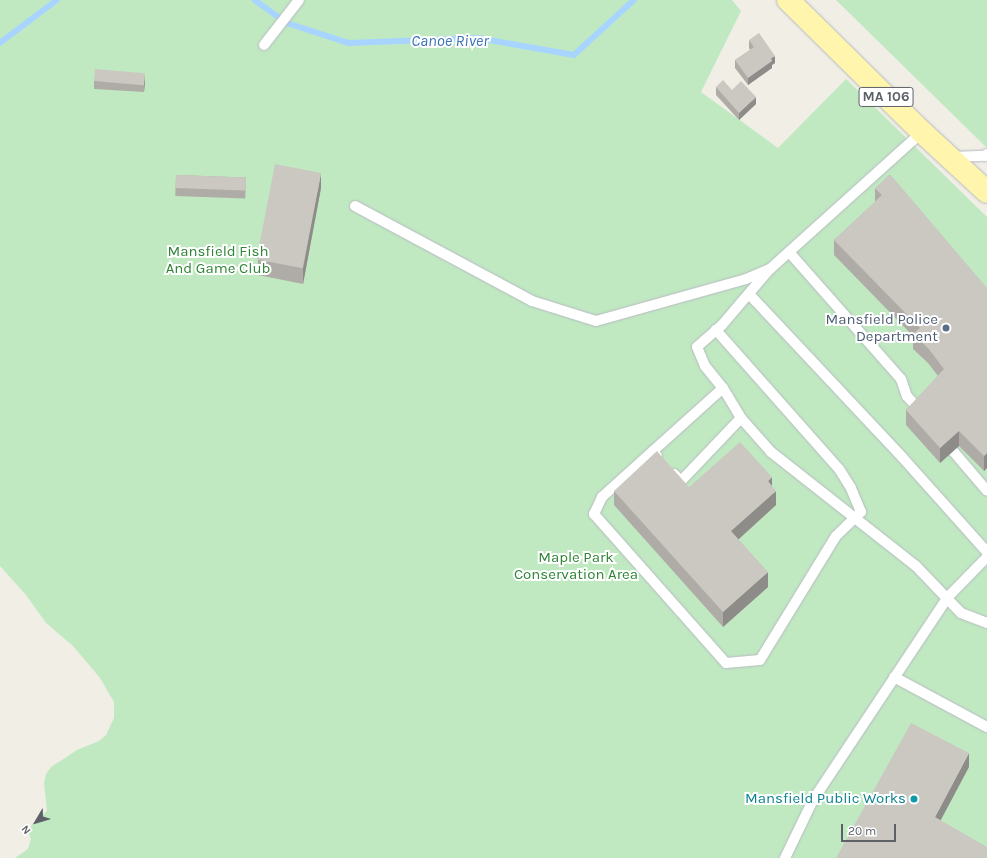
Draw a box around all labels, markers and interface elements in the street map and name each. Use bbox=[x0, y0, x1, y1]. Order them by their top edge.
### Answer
water label: Canoe River bbox=[411, 31, 489, 51]
road number: MA 106 bbox=[858, 85, 914, 109]
park label: Mansfield Fish And Game Club bbox=[166, 242, 270, 277]
place label: Mansfield Police Department bbox=[826, 310, 938, 345]
marker: Mansfield Police Department bbox=[941, 323, 951, 333]
park label: Maple Park Conservation Area bbox=[514, 548, 638, 583]
place label: Mansfield Public Works bbox=[745, 790, 906, 808]
marker: Mansfield Public Works bbox=[909, 794, 919, 804]
north arrow bbox=[16, 802, 56, 842]
scale bar bbox=[843, 816, 898, 842]
text: N bbox=[19, 823, 34, 837]
text: 20 m bbox=[848, 824, 876, 838]

